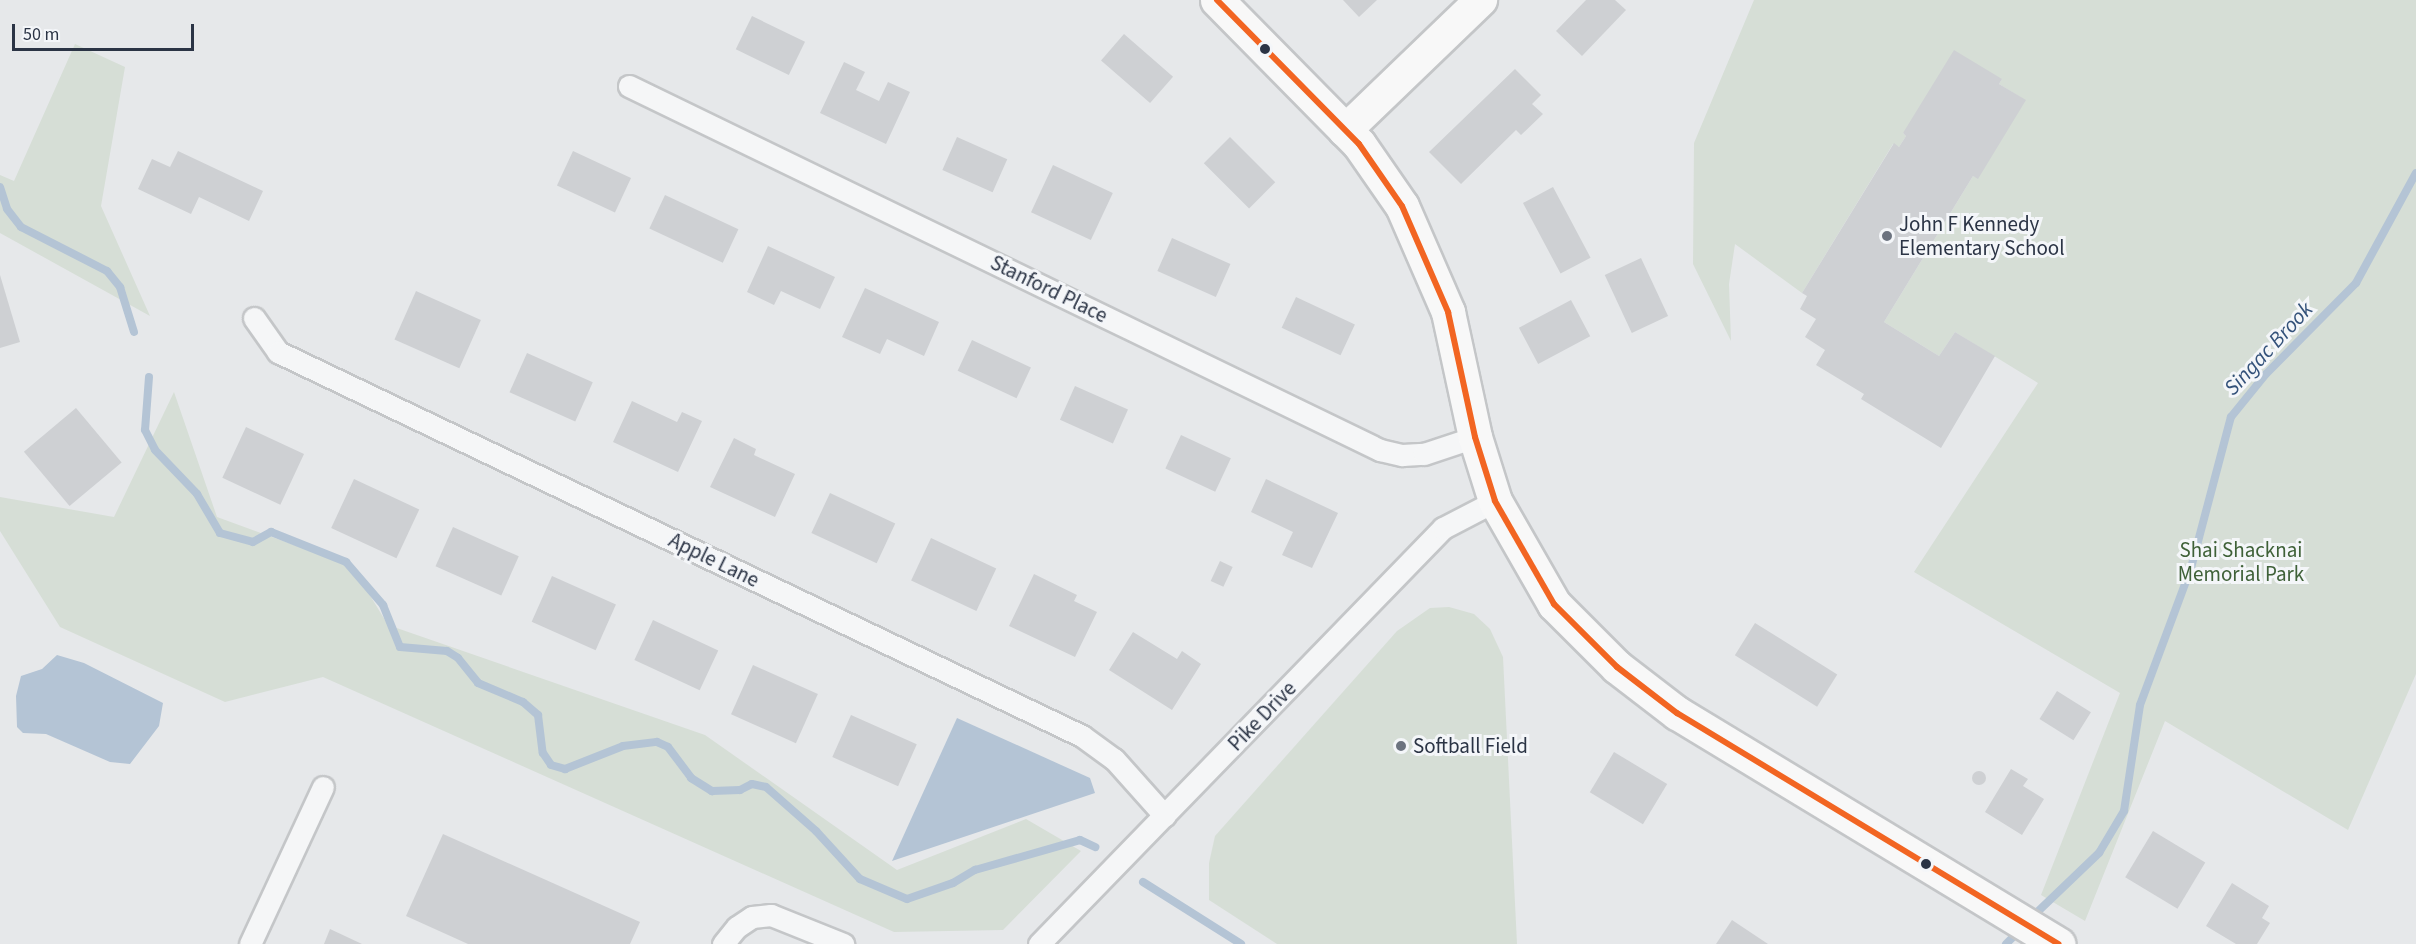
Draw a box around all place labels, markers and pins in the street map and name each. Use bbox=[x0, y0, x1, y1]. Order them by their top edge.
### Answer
unlabelled marker bbox=[1259, 43, 1271, 55]
place label: John F Kennedy Elementary School bbox=[1899, 211, 2065, 261]
marker: John F Kennedy Elementary School bbox=[1880, 229, 1894, 243]
place label: Softball Field bbox=[1413, 733, 1528, 759]
marker: Softball Field bbox=[1394, 739, 1408, 753]
unlabelled marker bbox=[1920, 858, 1932, 870]

